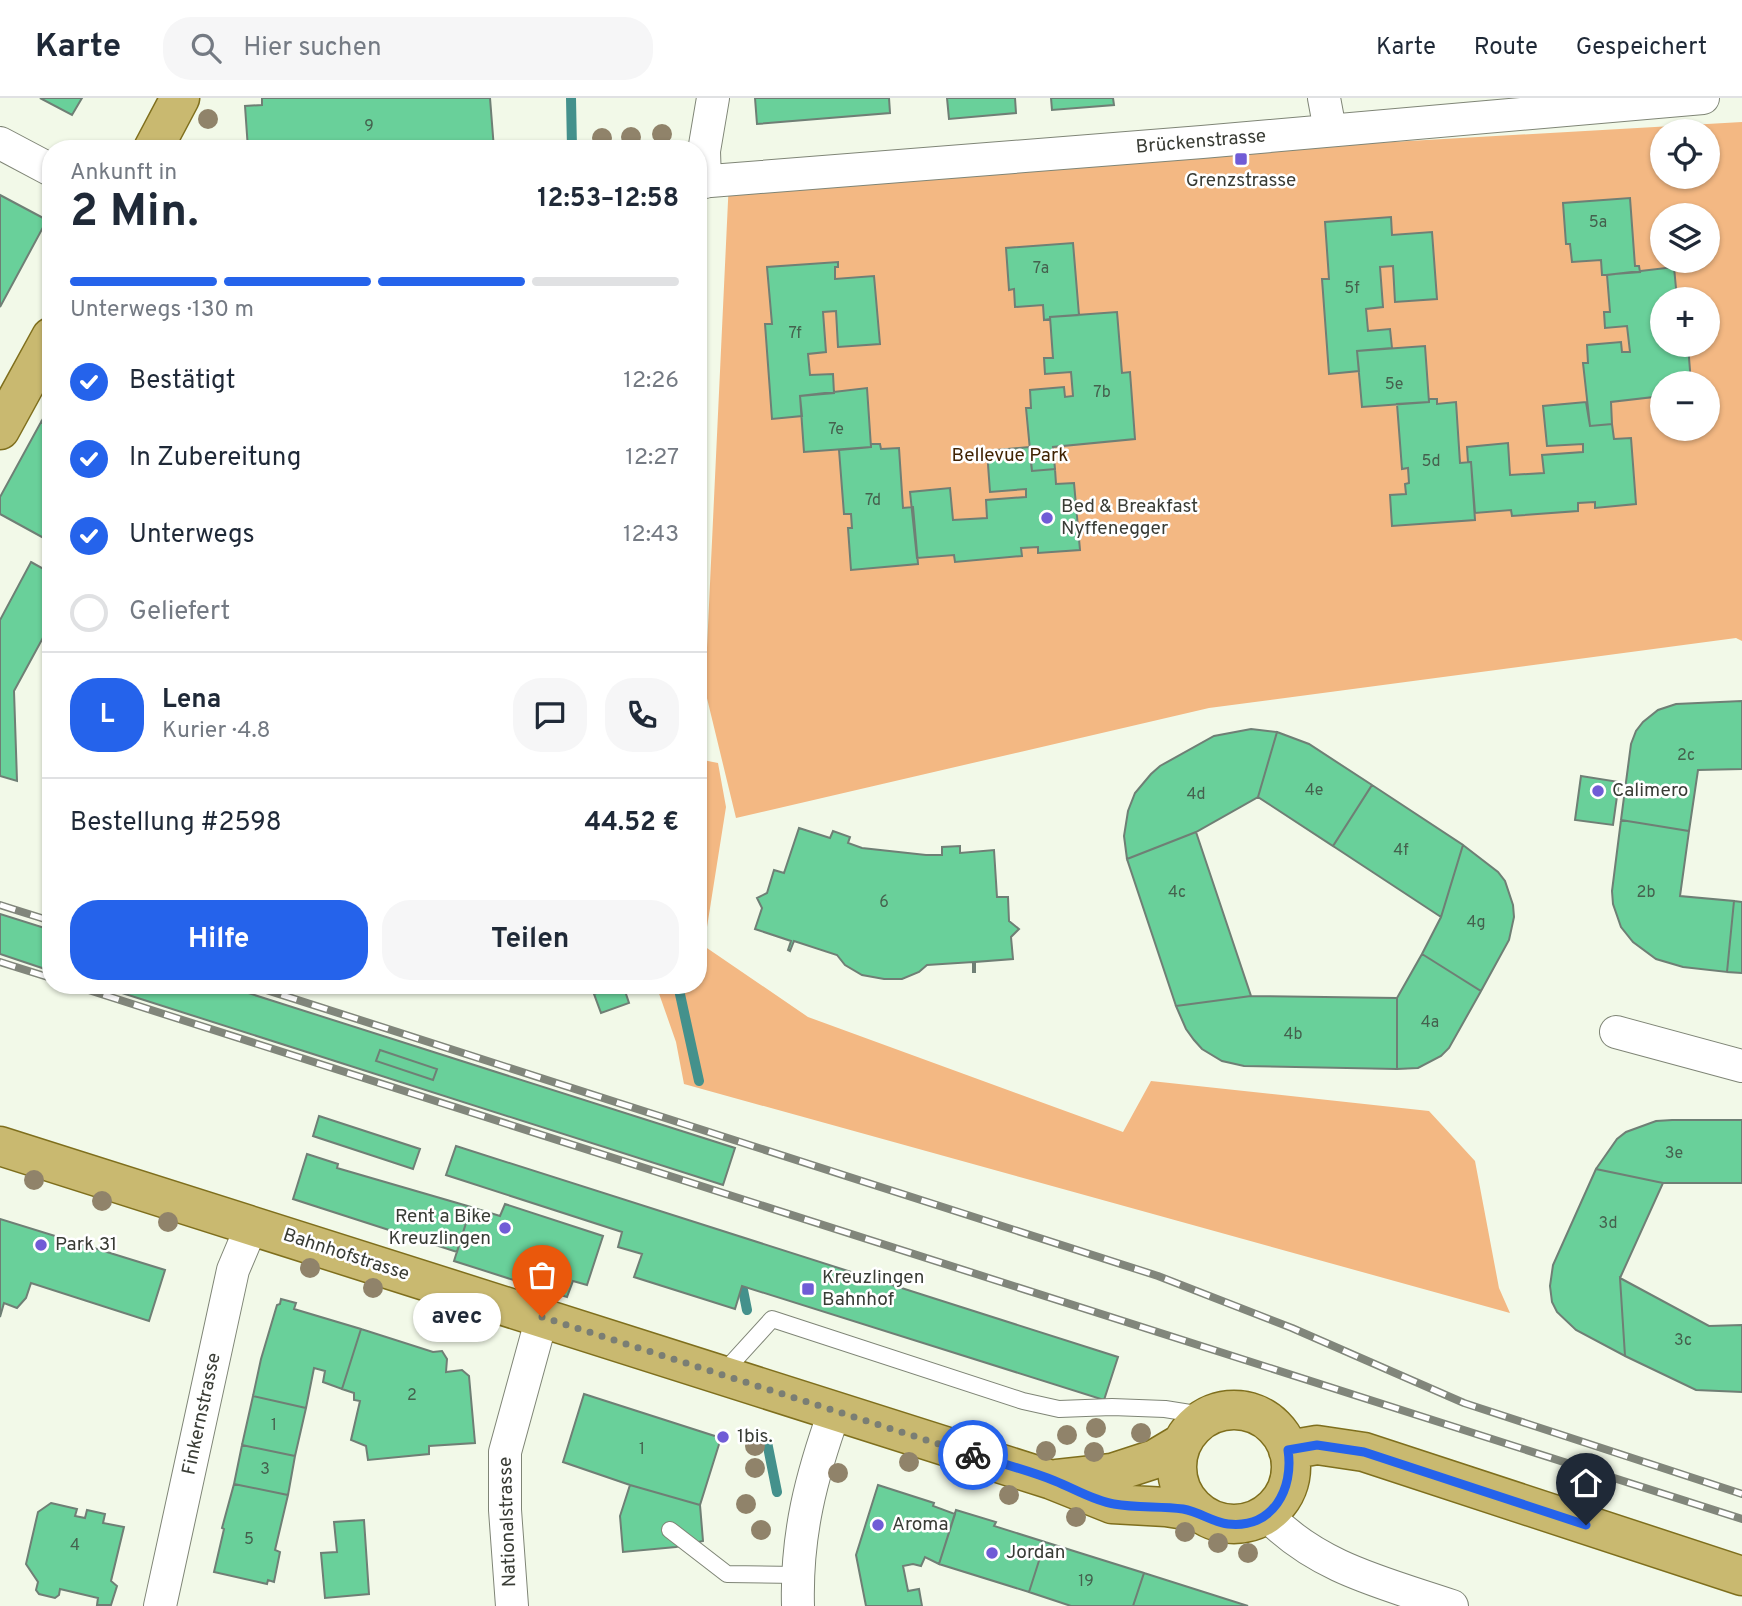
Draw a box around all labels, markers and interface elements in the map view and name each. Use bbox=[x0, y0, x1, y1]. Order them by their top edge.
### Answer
search box bbox=[163, 17, 653, 80]
text: Karte bbox=[35, 27, 121, 69]
icon: search bbox=[187, 29, 225, 67]
text: Hier suchen bbox=[243, 32, 382, 65]
text: Karte bbox=[1376, 33, 1436, 63]
text: Route bbox=[1474, 33, 1538, 63]
text: Gespeichert bbox=[1576, 33, 1707, 63]
house number: 9 bbox=[364, 117, 374, 137]
map controls bbox=[1650, 119, 1720, 441]
button: locate bbox=[1650, 119, 1720, 189]
street label: Brückenstrasse bbox=[1135, 124, 1267, 160]
marker: Grenzstrasse bbox=[1233, 151, 1249, 167]
text: Ankunft in bbox=[70, 159, 177, 188]
place label: Grenzstrasse bbox=[1186, 169, 1296, 193]
text: 12:53–12:58 bbox=[537, 183, 679, 216]
text: 2 Min. bbox=[70, 184, 199, 243]
button: layers bbox=[1650, 203, 1720, 273]
house number: 5a bbox=[1589, 213, 1607, 233]
house number: 7a bbox=[1033, 259, 1049, 279]
house number: 5f bbox=[1344, 279, 1360, 299]
button: + bbox=[1650, 287, 1720, 357]
text: Unterwegs · 130 m bbox=[70, 296, 254, 325]
house number: 7f bbox=[788, 324, 802, 344]
icon: check bbox=[70, 363, 108, 401]
text: Bestätigt bbox=[129, 365, 236, 398]
text: 12:26 bbox=[623, 367, 679, 396]
button: − bbox=[1650, 371, 1720, 441]
house number: 5e bbox=[1385, 375, 1403, 395]
house number: 7b bbox=[1093, 383, 1111, 403]
house number: 7e bbox=[828, 420, 844, 440]
icon: check bbox=[70, 440, 108, 478]
text: In Zubereitung bbox=[129, 442, 301, 475]
text: 12:27 bbox=[625, 444, 679, 473]
park label: Bellevue Park bbox=[952, 444, 1068, 468]
house number: 5d bbox=[1422, 452, 1440, 472]
house number: 7d bbox=[865, 491, 881, 511]
place label: Bed & Breakfast Nyffenegger bbox=[1061, 495, 1198, 541]
marker: Bed & Breakfast Nyffenegger bbox=[1039, 510, 1055, 526]
icon: check bbox=[70, 517, 108, 555]
text: Unterwegs bbox=[129, 519, 255, 552]
text: 12:43 bbox=[623, 521, 679, 550]
text: Geliefert bbox=[129, 596, 230, 629]
button: chat bbox=[513, 678, 587, 752]
button: phone bbox=[605, 678, 679, 752]
text: Lena bbox=[162, 684, 221, 717]
text: L bbox=[100, 699, 114, 732]
text: Kurier · 4.8 bbox=[162, 717, 271, 746]
house number: 2c bbox=[1677, 746, 1695, 766]
place label: Calimero bbox=[1612, 779, 1688, 803]
house number: 4e bbox=[1305, 781, 1323, 801]
marker: Calimero bbox=[1590, 783, 1606, 799]
house number: 4d bbox=[1187, 785, 1205, 805]
text: Bestellung #2598 bbox=[70, 807, 282, 840]
text: 44.52 € bbox=[585, 807, 679, 840]
house number: 4f bbox=[1393, 841, 1409, 861]
house number: 4c bbox=[1168, 883, 1186, 903]
house number: 2b bbox=[1637, 883, 1655, 903]
house number: 6 bbox=[879, 893, 889, 913]
button: Hilfe bbox=[70, 900, 368, 980]
button: Teilen bbox=[382, 900, 679, 980]
house number: 4g bbox=[1467, 913, 1485, 933]
house number: 4a bbox=[1421, 1013, 1439, 1033]
house number: 4b bbox=[1284, 1025, 1302, 1045]
house number: 3e bbox=[1665, 1144, 1683, 1164]
place label: Rent a Bike Kreuzlingen bbox=[389, 1205, 491, 1251]
house number: 3d bbox=[1599, 1214, 1617, 1234]
marker: Rent a Bike Kreuzlingen bbox=[497, 1220, 513, 1236]
street label: Bahnhofstrasse bbox=[280, 1223, 412, 1287]
place label: Park 31 bbox=[55, 1233, 117, 1257]
marker: Park 31 bbox=[33, 1237, 49, 1253]
pin bbox=[512, 1245, 572, 1317]
icon: bag bbox=[523, 1256, 561, 1294]
place label: Kreuzlingen Bahnhof bbox=[822, 1266, 924, 1312]
marker: Kreuzlingen Bahnhof bbox=[800, 1281, 816, 1297]
callout: avec bbox=[412, 1292, 500, 1342]
text: avec bbox=[432, 1303, 482, 1332]
house number: 3c bbox=[1674, 1331, 1692, 1351]
street label: Finkernstrasse bbox=[177, 1351, 227, 1477]
house number: 2 bbox=[407, 1386, 417, 1406]
house number: 1 bbox=[271, 1416, 277, 1436]
courier bbox=[938, 1420, 1008, 1490]
place label: 1bis. bbox=[737, 1425, 773, 1449]
marker: 1bis. bbox=[715, 1429, 731, 1445]
icon: bike bbox=[954, 1436, 992, 1474]
house number: 1 bbox=[639, 1440, 645, 1460]
pin bbox=[1556, 1453, 1616, 1525]
street label: Nationalstrasse bbox=[494, 1456, 522, 1588]
house number: 3 bbox=[260, 1460, 270, 1480]
icon: home bbox=[1567, 1464, 1605, 1502]
place label: Aroma bbox=[892, 1513, 949, 1537]
marker: Aroma bbox=[870, 1517, 886, 1533]
house number: 5 bbox=[244, 1530, 254, 1550]
house number: 4 bbox=[70, 1536, 80, 1556]
place label: Jordan bbox=[1006, 1541, 1065, 1565]
marker: Jordan bbox=[984, 1545, 1000, 1561]
house number: 19 bbox=[1078, 1572, 1094, 1592]

